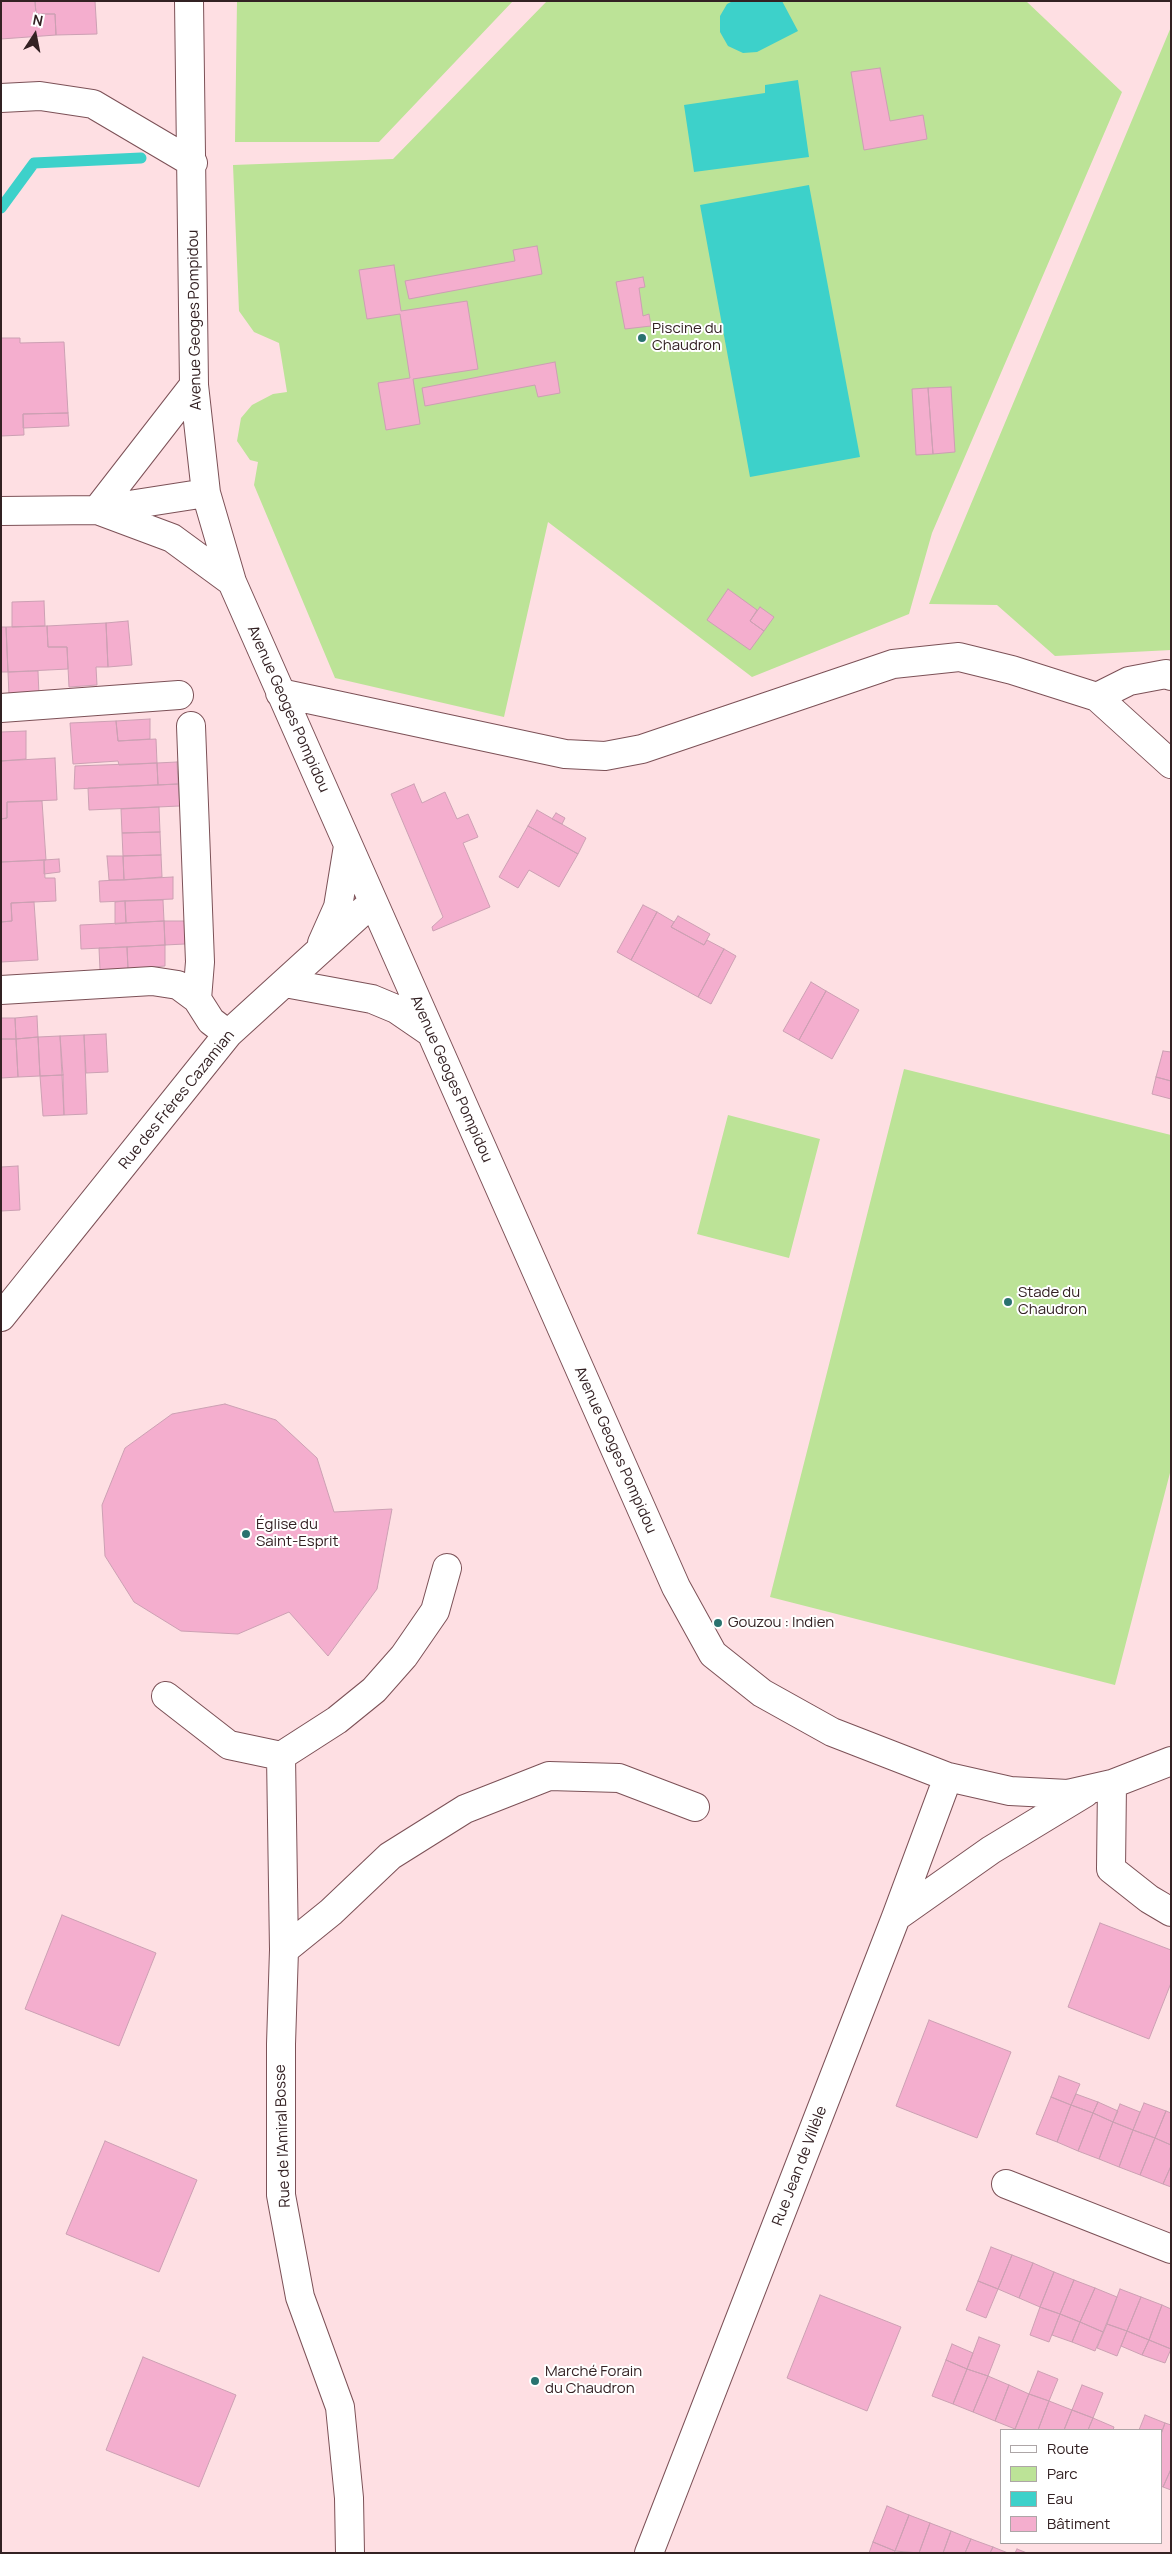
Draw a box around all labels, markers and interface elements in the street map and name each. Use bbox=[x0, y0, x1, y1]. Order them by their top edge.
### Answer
text: N bbox=[31, 9, 45, 30]
north arrow bbox=[10, 10, 60, 60]
street label: Avenue Geoges Pompidou bbox=[184, 229, 206, 411]
place label: Piscine du Chaudron bbox=[652, 320, 722, 355]
marker: Piscine du Chaudron bbox=[636, 332, 648, 344]
street label: Avenue Geoges Pompidou bbox=[243, 623, 333, 795]
street label: Avenue Geoges Pompidou bbox=[406, 993, 496, 1165]
street label: Rue des Frères Cazamian bbox=[115, 1027, 239, 1173]
place label: Stade du Chaudron bbox=[1018, 1284, 1087, 1319]
marker: Stade du Chaudron bbox=[1002, 1296, 1014, 1308]
street label: Avenue Geoges Pompidou bbox=[570, 1364, 660, 1536]
place label: Église du Saint-Esprit bbox=[256, 1516, 339, 1551]
marker: Église du Saint-Esprit bbox=[240, 1528, 252, 1540]
place label: Gouzou : Indien bbox=[728, 1614, 834, 1632]
marker: Gouzou : Indien bbox=[712, 1617, 724, 1629]
street label: Rue de l'Amiral Bosse bbox=[272, 2064, 294, 2208]
street label: Rue Jean de Villèle bbox=[769, 2104, 831, 2228]
place label: Marché Forain du Chaudron bbox=[545, 2363, 642, 2398]
marker: Marché Forain du Chaudron bbox=[529, 2375, 541, 2387]
legend bbox=[1000, 2429, 1162, 2544]
text: Route bbox=[1047, 2438, 1089, 2459]
text: Parc bbox=[1047, 2463, 1078, 2484]
text: Eau bbox=[1047, 2488, 1073, 2509]
text: Bâtiment bbox=[1047, 2513, 1110, 2534]

